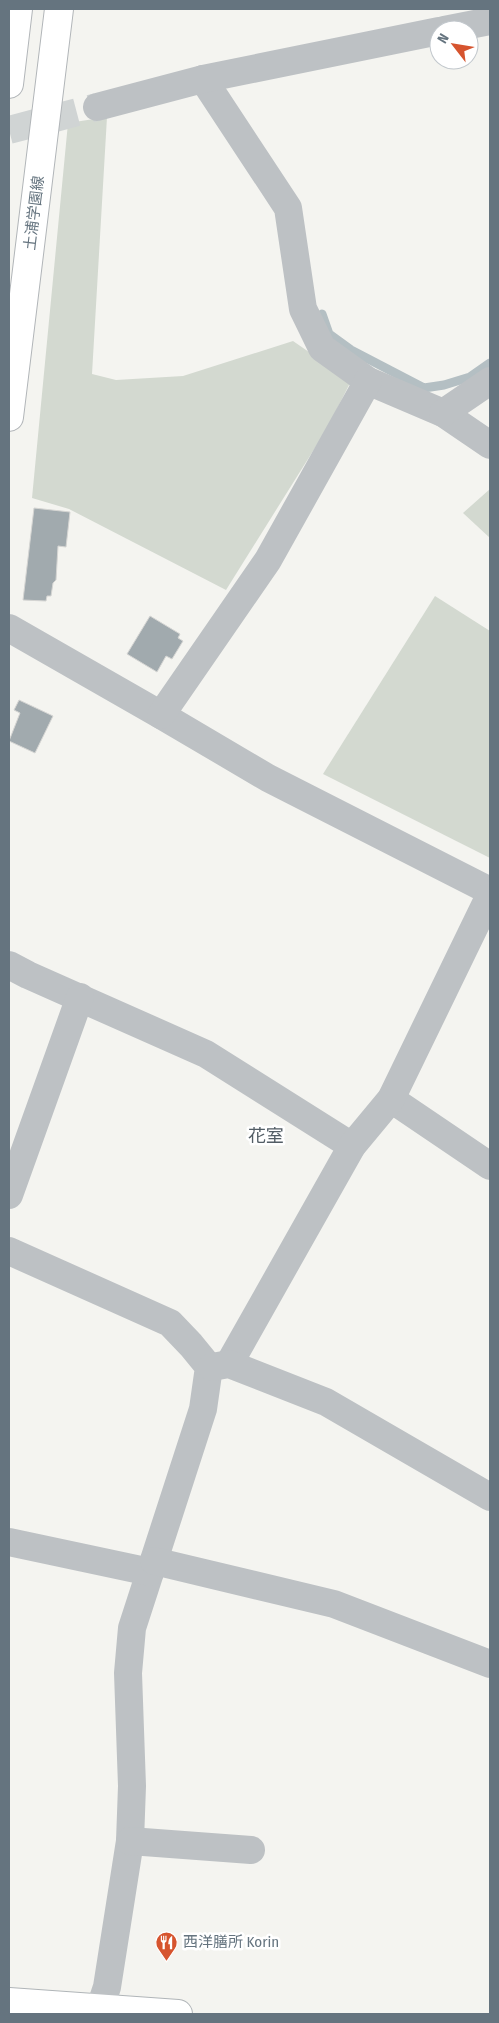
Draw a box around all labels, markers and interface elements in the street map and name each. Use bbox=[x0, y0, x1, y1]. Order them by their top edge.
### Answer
north arrow bbox=[429, 20, 479, 70]
text: N bbox=[434, 31, 453, 47]
street label: 土浦学園線 bbox=[20, 175, 48, 251]
district label: 花室 bbox=[248, 1125, 284, 1147]
restaurant icon: 西洋膳所 Korin bbox=[155, 1930, 179, 1961]
place label: 西洋膳所 Korin bbox=[183, 1933, 279, 1951]

